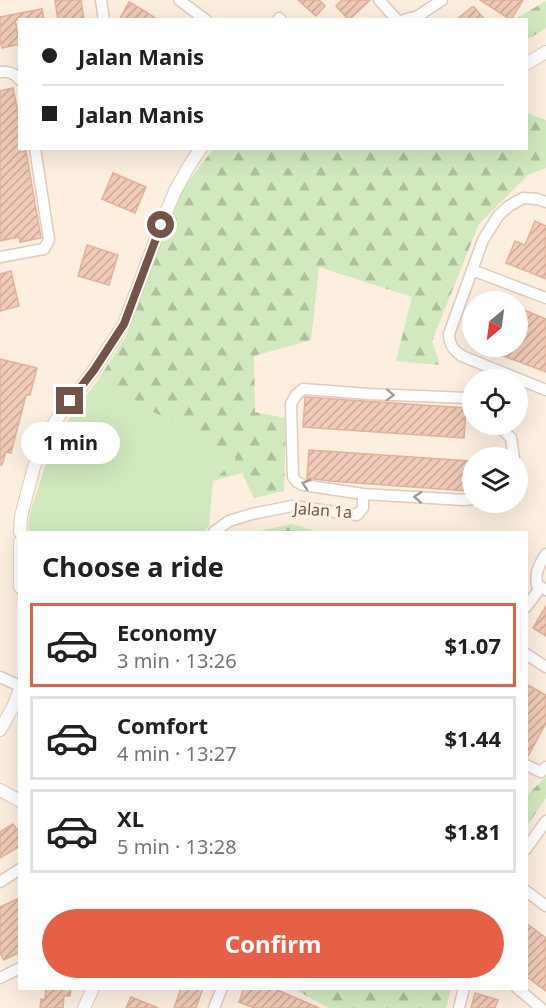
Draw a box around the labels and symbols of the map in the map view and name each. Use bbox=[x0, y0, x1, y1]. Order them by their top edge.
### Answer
route start bbox=[147, 211, 174, 238]
north arrow bbox=[462, 291, 528, 357]
route end bbox=[56, 387, 83, 414]
one-way arrow bbox=[386, 389, 395, 401]
callout: 1 min bbox=[20, 422, 119, 464]
one-way arrow bbox=[301, 479, 311, 491]
one-way arrow bbox=[413, 491, 422, 504]
street label: Jalan 1a bbox=[291, 497, 353, 523]

